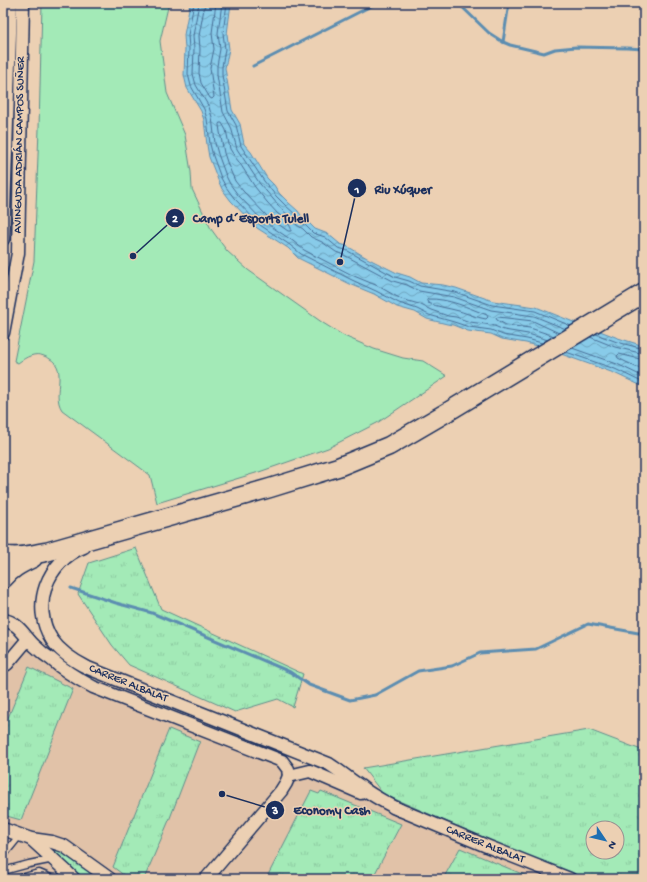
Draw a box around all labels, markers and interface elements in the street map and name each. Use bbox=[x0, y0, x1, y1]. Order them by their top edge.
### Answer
street label: AVINGUDA ADRIÁN CAMPOS SUÑER bbox=[11, 56, 29, 234]
callout: Riu Xúquer bbox=[347, 176, 440, 201]
text: Riu Xúquer bbox=[374, 183, 433, 198]
text: 1 bbox=[354, 184, 360, 198]
callout: Camp d´Esports Tulell bbox=[165, 205, 318, 230]
text: Camp d´Esports Tulell bbox=[192, 212, 309, 228]
text: 2 bbox=[172, 213, 178, 227]
street label: CARRER ALBALAT bbox=[87, 662, 171, 707]
callout: Economy Cash bbox=[265, 797, 378, 822]
text: Economy Cash bbox=[294, 804, 370, 819]
text: 3 bbox=[271, 805, 278, 819]
north arrow bbox=[585, 820, 625, 860]
street label: CARRER ALBALAT bbox=[444, 823, 528, 868]
text: N bbox=[605, 838, 619, 851]

